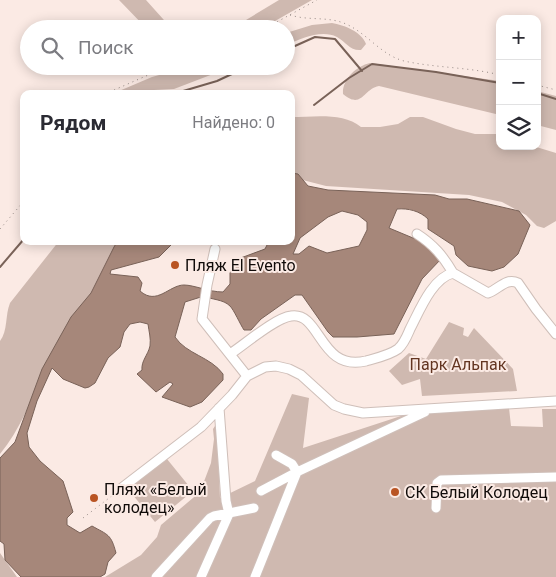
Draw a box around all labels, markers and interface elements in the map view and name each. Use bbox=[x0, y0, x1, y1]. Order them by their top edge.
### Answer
map controls bbox=[496, 15, 541, 150]
button: + bbox=[496, 15, 541, 60]
search box bbox=[20, 20, 295, 75]
icon: search bbox=[38, 34, 66, 62]
text: Поиск bbox=[78, 36, 134, 59]
button: − bbox=[496, 60, 541, 105]
button: layers bbox=[496, 105, 541, 150]
text: Рядом bbox=[40, 111, 106, 135]
text: Найдено: 0 bbox=[192, 113, 275, 132]
place label: Пляж El Evento bbox=[185, 256, 296, 275]
marker: Пляж El Evento bbox=[169, 259, 181, 271]
park label: Парк Альпак bbox=[410, 355, 507, 374]
place label: Пляж «Белый колодец» bbox=[104, 480, 207, 517]
place label: СК Белый Колодец bbox=[405, 483, 548, 502]
marker: СК Белый Колодец bbox=[389, 486, 401, 498]
marker: Пляж «Белый колодец» bbox=[88, 492, 100, 504]

